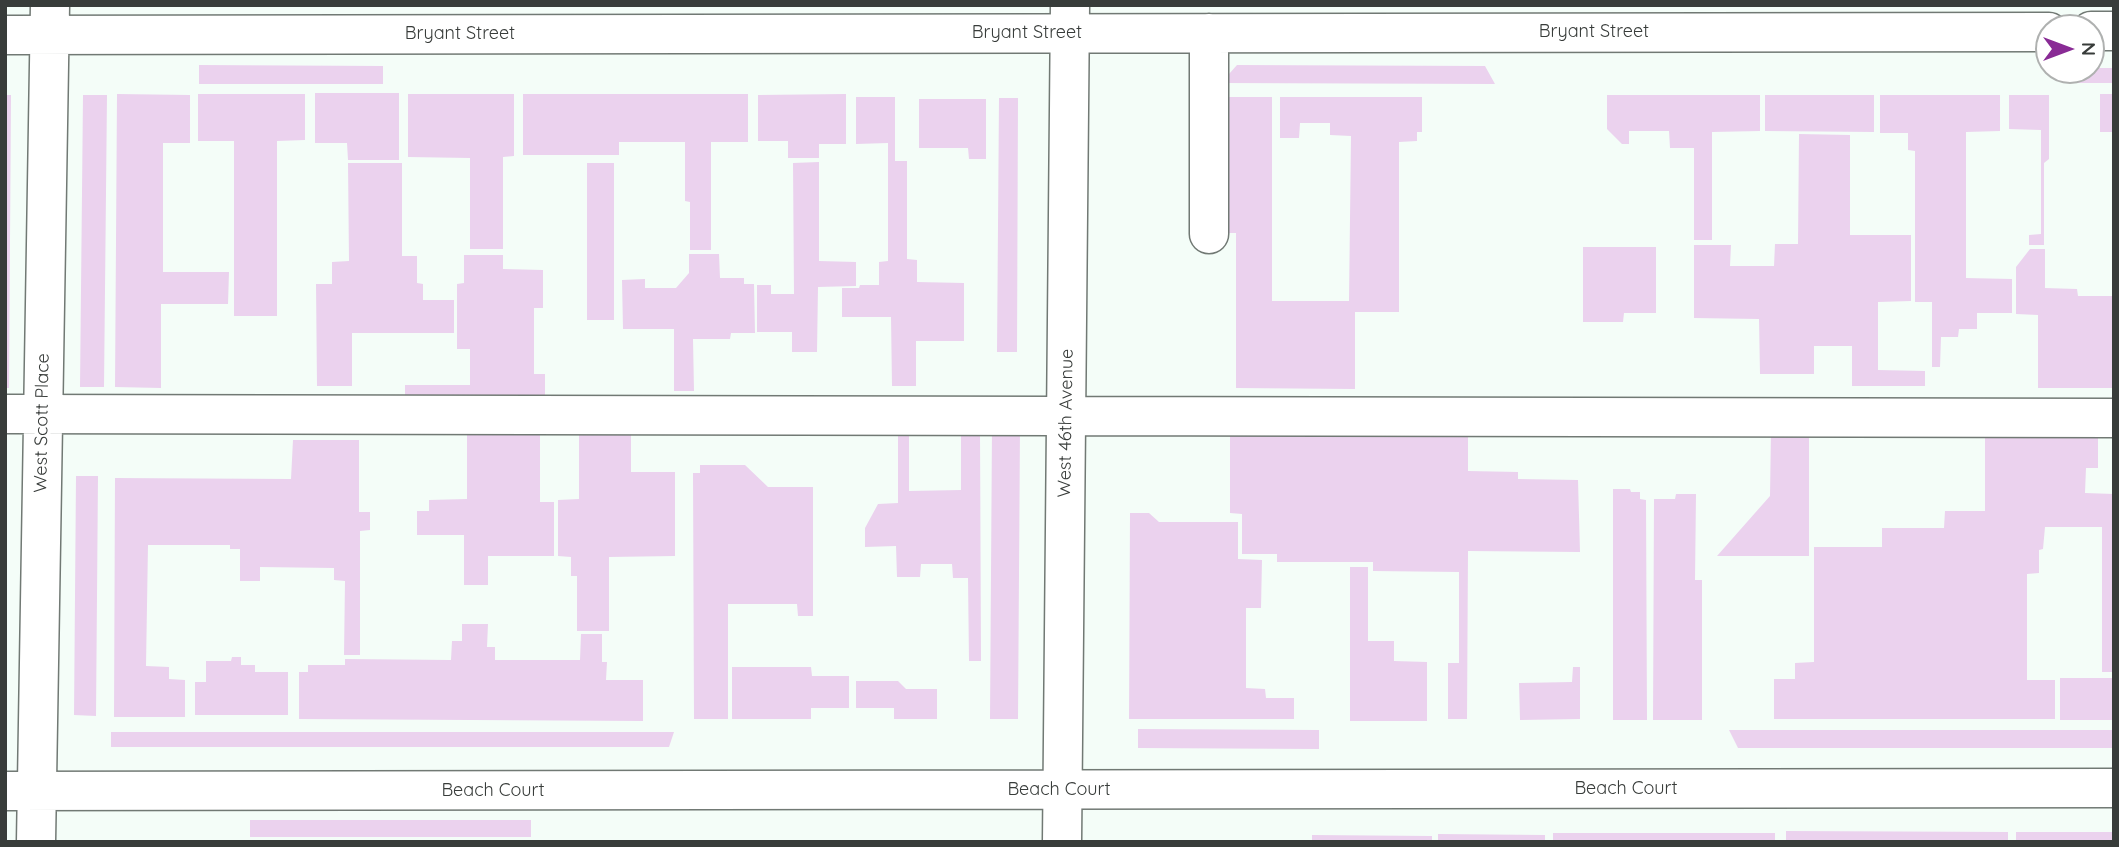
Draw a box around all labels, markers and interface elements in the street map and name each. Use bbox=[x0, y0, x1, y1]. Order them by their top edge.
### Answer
north arrow bbox=[2035, 14, 2105, 84]
street label: Bryant Street bbox=[1539, 21, 1649, 43]
street label: Bryant Street bbox=[972, 22, 1082, 44]
street label: Bryant Street bbox=[405, 23, 515, 45]
text: N bbox=[2077, 42, 2101, 56]
street label: West 46th Avenue bbox=[1054, 348, 1078, 498]
street label: West Scott Place bbox=[30, 353, 54, 493]
street label: Beach Court bbox=[1574, 778, 1678, 800]
street label: Beach Court bbox=[1007, 779, 1111, 801]
street label: Beach Court bbox=[441, 780, 545, 802]

